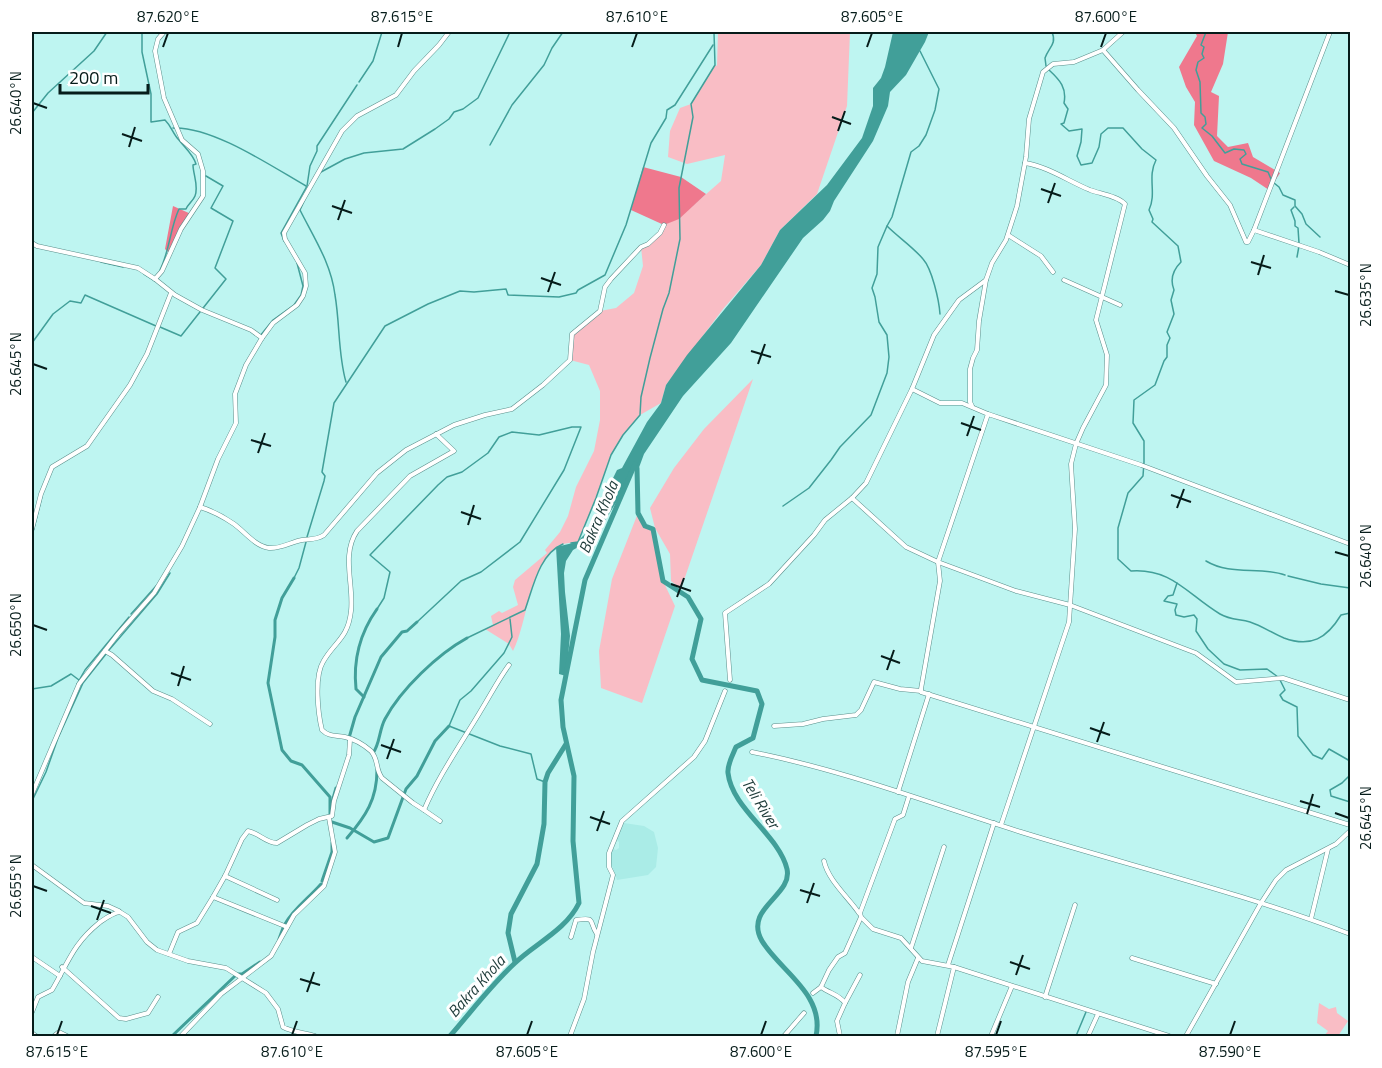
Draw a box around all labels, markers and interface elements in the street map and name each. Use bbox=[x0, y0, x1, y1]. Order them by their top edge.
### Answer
text: 87.620°E bbox=[137, 5, 199, 28]
text: 87.615°E bbox=[371, 5, 433, 28]
text: 87.610°E bbox=[606, 5, 668, 28]
text: 87.605°E bbox=[841, 5, 903, 28]
text: 87.600°E bbox=[1075, 5, 1137, 28]
scale bar bbox=[60, 57, 148, 95]
text: 200 m bbox=[69, 64, 118, 91]
text: 26.640°N bbox=[4, 71, 27, 135]
text: 26.635°N bbox=[1354, 263, 1377, 327]
text: 26.645°N bbox=[4, 332, 27, 396]
water label: Bakra Khola bbox=[572, 476, 624, 557]
text: 26.640°N bbox=[1354, 524, 1377, 588]
text: 26.650°N bbox=[4, 593, 27, 657]
water label: Teli River bbox=[736, 773, 787, 835]
text: 26.645°N bbox=[1354, 786, 1377, 850]
text: 26.655°N bbox=[4, 854, 27, 918]
water label: Bakra Khola bbox=[442, 949, 511, 1022]
text: 87.615°E bbox=[26, 1040, 88, 1063]
text: 87.610°E bbox=[261, 1040, 323, 1063]
text: 87.605°E bbox=[496, 1040, 558, 1063]
text: 87.600°E bbox=[730, 1040, 792, 1063]
text: 87.595°E bbox=[965, 1040, 1027, 1063]
text: 87.590°E bbox=[1199, 1040, 1261, 1063]

